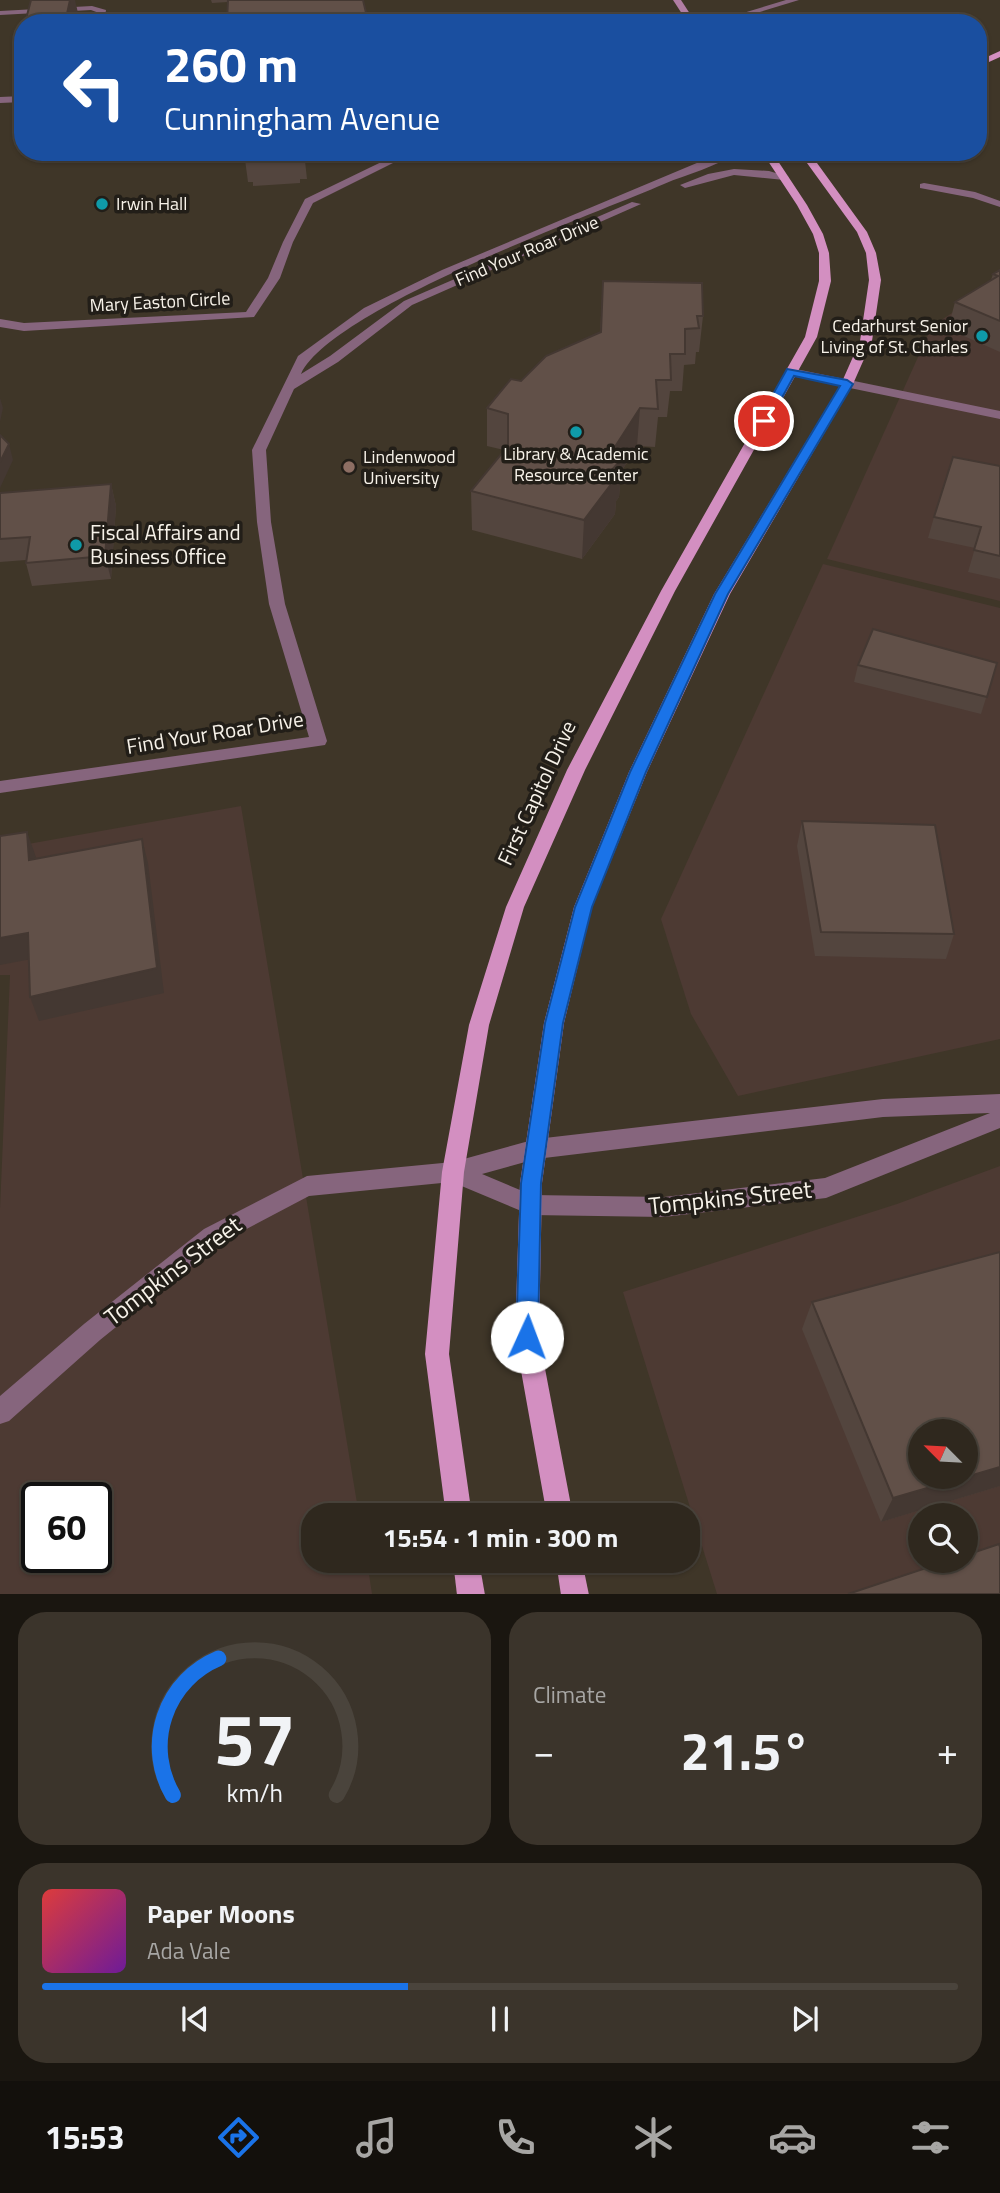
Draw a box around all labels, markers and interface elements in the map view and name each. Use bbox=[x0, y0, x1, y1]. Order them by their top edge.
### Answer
text: 260 m bbox=[164, 26, 298, 101]
icon: left bbox=[49, 42, 140, 133]
text: Cunningham Avenue bbox=[164, 94, 440, 142]
place label: Irwin Hall bbox=[116, 190, 187, 217]
marker: Irwin Hall bbox=[94, 196, 110, 212]
street label: Find Your Roar Drive bbox=[451, 208, 603, 293]
street label: Mary Easton Circle bbox=[89, 284, 231, 319]
place label: Cedarhurst Senior Living of St. Charles bbox=[820, 312, 968, 360]
marker: Cedarhurst Senior Living of St. Charles bbox=[974, 328, 990, 344]
pin bbox=[734, 391, 794, 451]
icon: arrive bbox=[745, 402, 783, 440]
marker: Library & Academic Resource Center bbox=[568, 424, 584, 440]
place label: Library & Academic Resource Center bbox=[503, 440, 649, 488]
place label: Lindenwood University bbox=[363, 443, 456, 491]
marker: Lindenwood University bbox=[341, 459, 357, 475]
place label: Fiscal Affairs and Business Office bbox=[90, 516, 241, 572]
marker: Fiscal Affairs and Business Office bbox=[68, 537, 84, 553]
street label: Find Your Roar Drive bbox=[124, 702, 306, 762]
street label: First Capitol Drive bbox=[489, 715, 584, 870]
street label: Tompkins Street bbox=[647, 1170, 814, 1223]
street label: Tompkins Street bbox=[96, 1206, 249, 1334]
position arrow bbox=[490, 1300, 564, 1374]
north arrow bbox=[908, 1419, 978, 1489]
map controls bbox=[908, 1419, 978, 1573]
speed limit sign: 60 bbox=[21, 1482, 112, 1573]
button: search bbox=[908, 1503, 978, 1573]
text: 15:54 · 1 min · 300 m bbox=[383, 1518, 618, 1557]
text: Climate bbox=[533, 1677, 606, 1712]
text: 57 bbox=[214, 1683, 295, 1793]
text: 21.5° bbox=[681, 1711, 810, 1790]
text: − bbox=[533, 1722, 554, 1780]
text: + bbox=[937, 1722, 958, 1780]
text: km/h bbox=[226, 1773, 283, 1811]
text: Paper Moons bbox=[147, 1894, 295, 1933]
text: Ada Vale bbox=[147, 1933, 231, 1968]
icon: previous bbox=[176, 2000, 214, 2038]
icon: pause bbox=[481, 2000, 519, 2038]
icon: next bbox=[786, 2000, 824, 2038]
text: 15:53 bbox=[45, 2113, 125, 2161]
icon: directions bbox=[214, 2113, 263, 2162]
icon: music bbox=[352, 2113, 401, 2162]
icon: phone bbox=[491, 2113, 540, 2162]
icon: climate bbox=[629, 2113, 678, 2162]
icon: car bbox=[768, 2113, 817, 2162]
icon: filters bbox=[906, 2113, 955, 2162]

